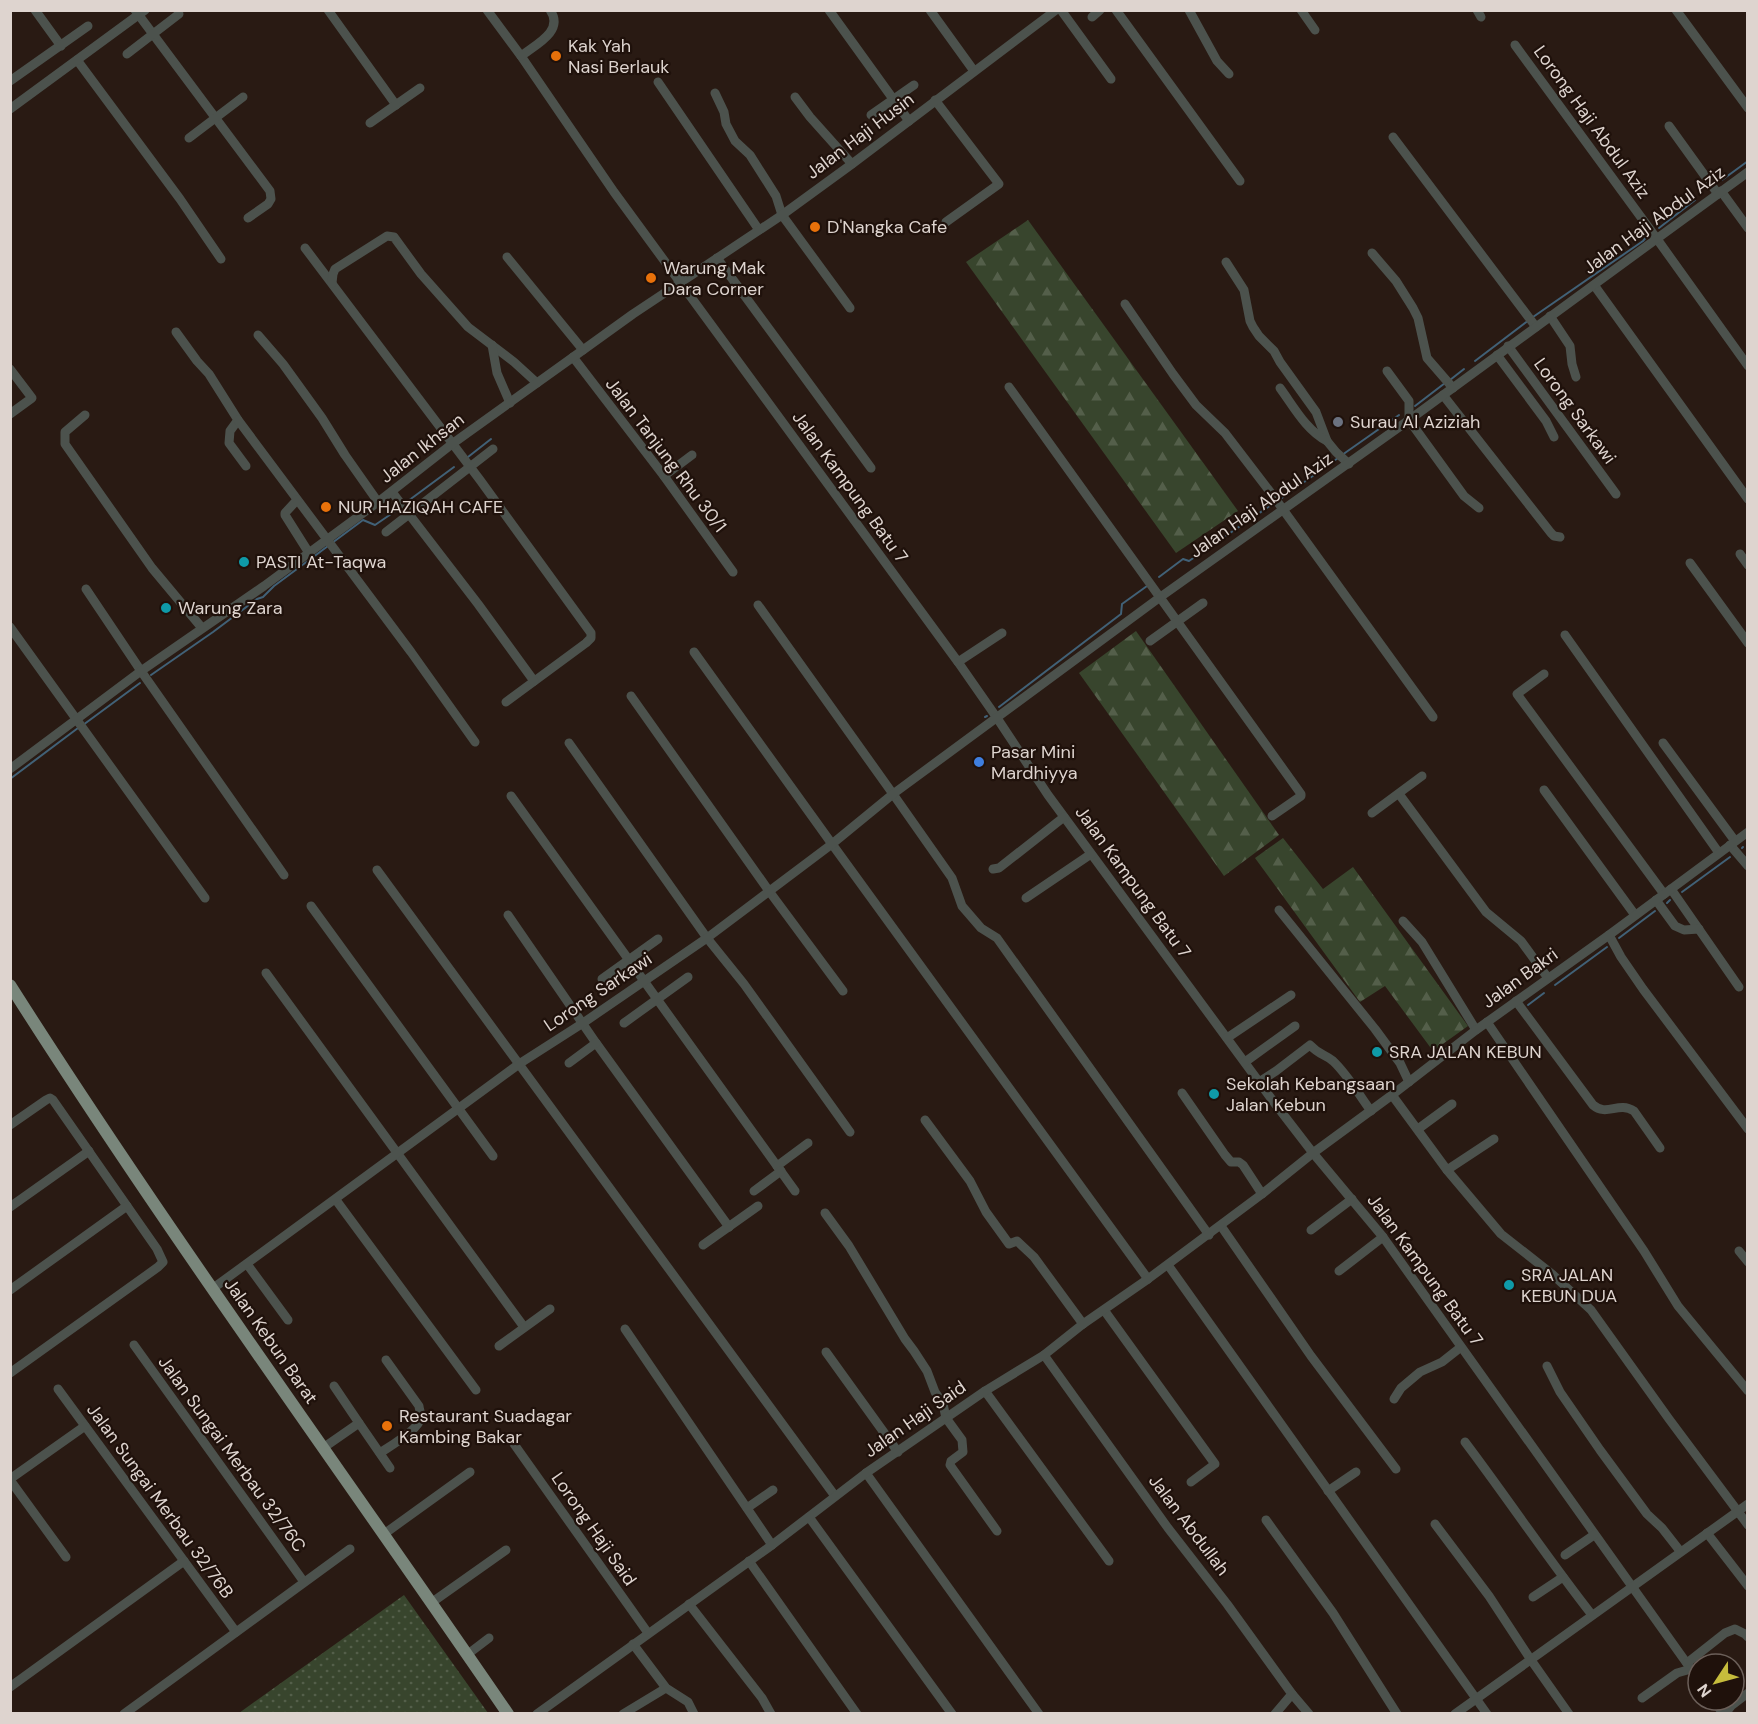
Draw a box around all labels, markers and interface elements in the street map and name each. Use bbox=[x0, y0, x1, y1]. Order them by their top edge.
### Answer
place label: Kak Yah Nasi Berlauk bbox=[568, 34, 669, 79]
street label: Lorong Haji Abdul Aziz bbox=[1528, 41, 1656, 203]
marker: Kak Yah Nasi Berlauk bbox=[549, 49, 563, 63]
street label: Jalan Haji Husin bbox=[801, 87, 919, 185]
street label: Jalan Haji Abdul Aziz bbox=[1578, 160, 1730, 280]
place label: D'Nangka Cafe bbox=[827, 215, 947, 239]
marker: D'Nangka Cafe bbox=[808, 220, 822, 234]
place label: Warung Mak Dara Corner bbox=[663, 256, 765, 301]
marker: Warung Mak Dara Corner bbox=[644, 271, 658, 285]
street label: Lorong Sarkawi bbox=[1528, 353, 1622, 469]
street label: Jalan Tanjung Rhu 30/1 bbox=[600, 373, 732, 537]
street label: Jalan Kampung Batu 7 bbox=[787, 406, 913, 568]
street label: Jalan Ikhsan bbox=[375, 408, 469, 488]
place label: Surau Al Aziziah bbox=[1350, 410, 1480, 434]
marker: Surau Al Aziziah bbox=[1331, 415, 1345, 429]
street label: Jalan Haji Abdul Aziz bbox=[1185, 447, 1337, 563]
place label: NUR HAZIQAH CAFE bbox=[338, 495, 503, 519]
marker: NUR HAZIQAH CAFE bbox=[319, 500, 333, 514]
place label: PASTI At-Taqwa bbox=[256, 550, 386, 574]
marker: PASTI At-Taqwa bbox=[237, 555, 251, 569]
place label: Warung Zara bbox=[178, 596, 282, 620]
marker: Warung Zara bbox=[159, 601, 173, 615]
place label: Pasar Mini Mardhiyya bbox=[991, 740, 1077, 785]
marker: Pasar Mini Mardhiyya bbox=[972, 755, 986, 769]
street label: Jalan Kampung Batu 7 bbox=[1070, 801, 1196, 963]
street label: Jalan Bakri bbox=[1477, 942, 1563, 1014]
street label: Lorong Sarkawi bbox=[539, 947, 657, 1037]
place label: SRA JALAN KEBUN bbox=[1389, 1040, 1542, 1064]
marker: SRA JALAN KEBUN bbox=[1370, 1045, 1384, 1059]
place label: Sekolah Kebangsaan Jalan Kebun bbox=[1226, 1072, 1395, 1117]
marker: Sekolah Kebangsaan Jalan Kebun bbox=[1207, 1087, 1221, 1101]
street label: Jalan Kampung Batu 7 bbox=[1362, 1189, 1488, 1351]
place label: SRA JALAN KEBUN DUA bbox=[1521, 1263, 1617, 1308]
street label: Jalan Kebun Barat bbox=[219, 1273, 323, 1409]
marker: SRA JALAN KEBUN DUA bbox=[1502, 1278, 1516, 1292]
street label: Jalan Sungai Merbau 32/76C bbox=[153, 1351, 312, 1557]
street label: Jalan Haji Said bbox=[859, 1375, 971, 1463]
street label: Jalan Sungai Merbau 32/76B bbox=[81, 1399, 239, 1603]
place label: Restaurant Suadagar Kambing Bakar bbox=[399, 1404, 572, 1449]
marker: Restaurant Suadagar Kambing Bakar bbox=[380, 1419, 394, 1433]
street label: Lorong Haji Said bbox=[546, 1468, 642, 1590]
street label: Jalan Abdullah bbox=[1143, 1470, 1235, 1580]
north arrow bbox=[1686, 1652, 1746, 1712]
text: N bbox=[1692, 1680, 1716, 1701]

